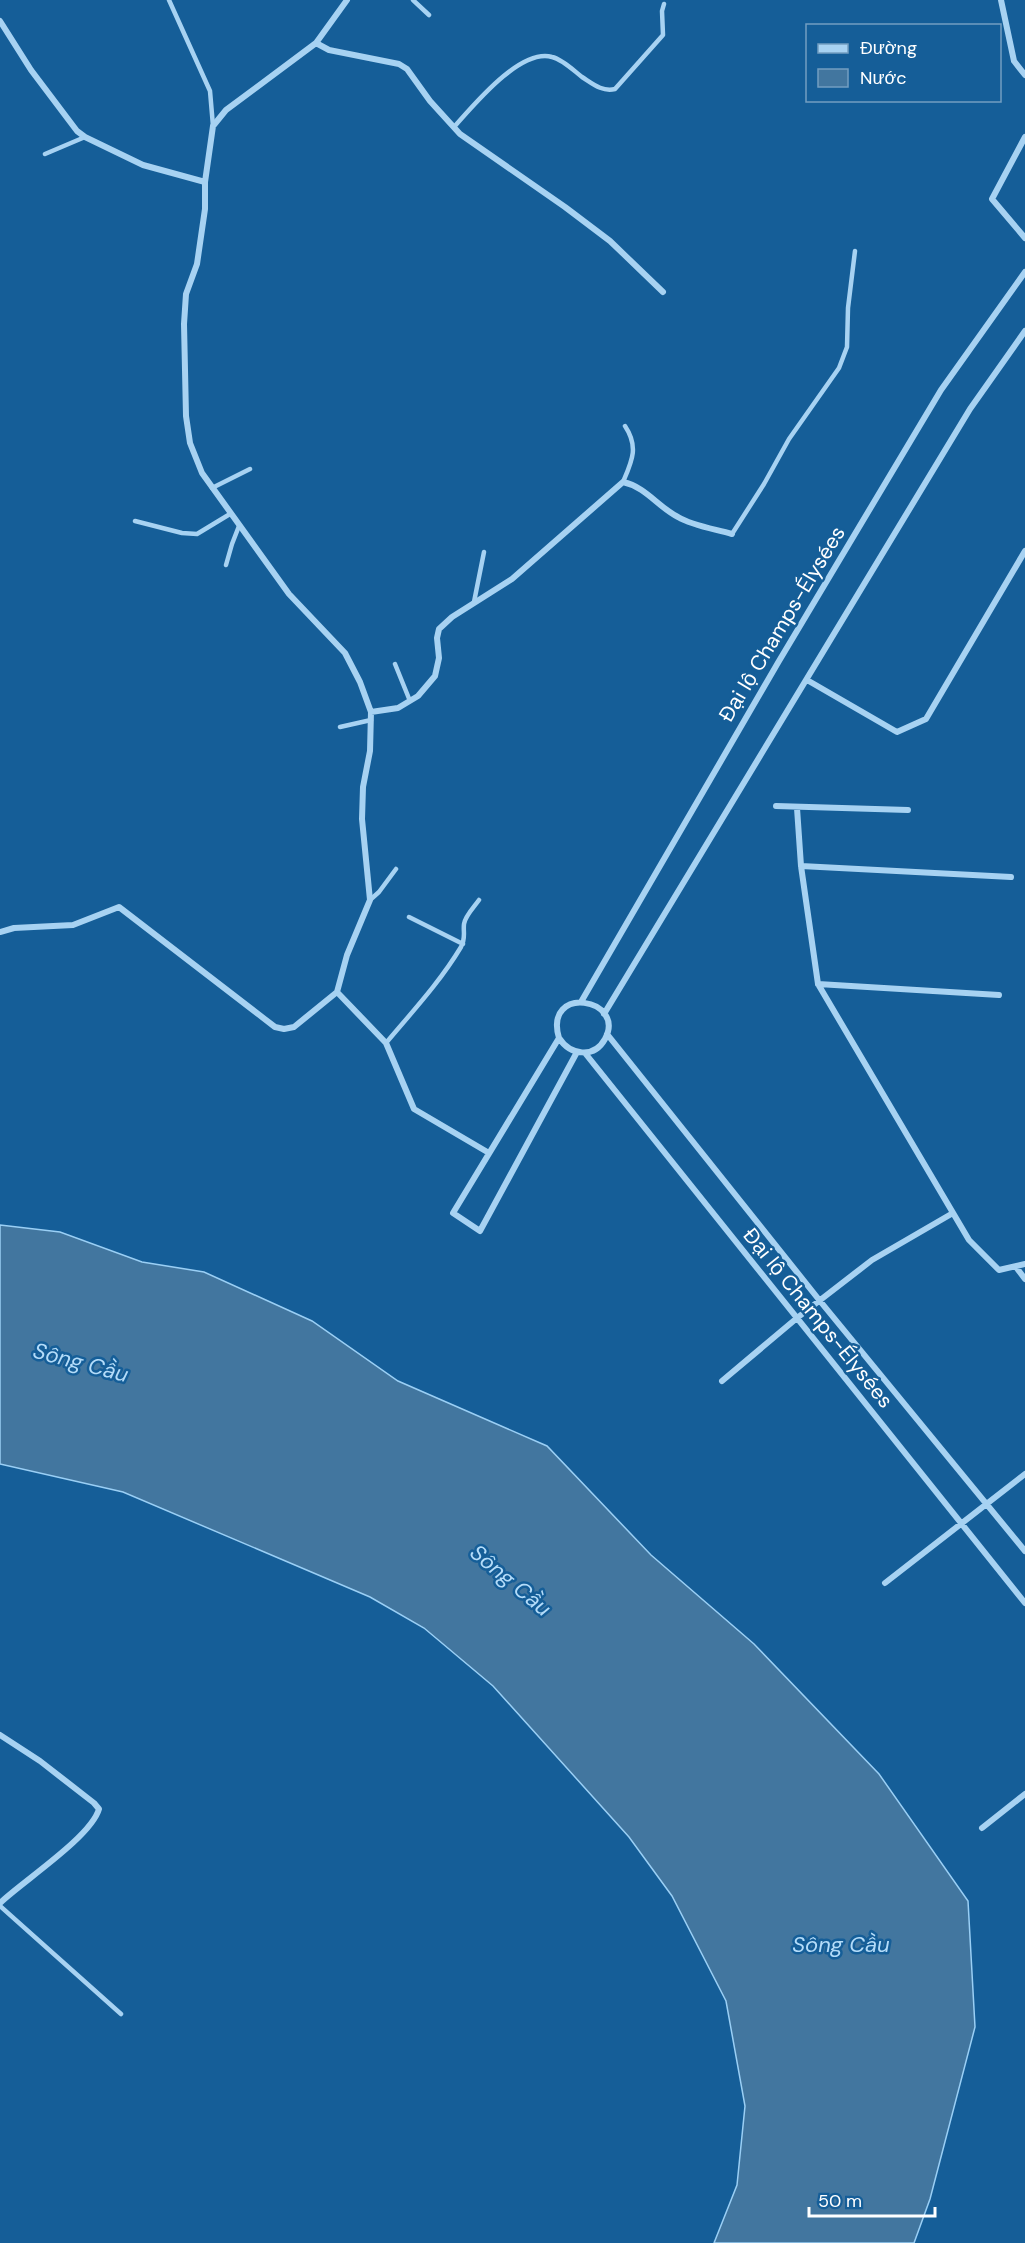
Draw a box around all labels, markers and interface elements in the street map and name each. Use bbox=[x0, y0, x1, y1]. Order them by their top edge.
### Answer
legend bbox=[806, 24, 1001, 102]
text: Đường bbox=[860, 36, 917, 60]
text: Nước bbox=[860, 66, 907, 90]
street label: Đại lộ Champs-Élysées bbox=[712, 521, 852, 727]
street label: Đại lộ Champs-Élysées bbox=[737, 1222, 899, 1414]
water label: Sông Cầu bbox=[30, 1336, 132, 1389]
water label: Sông Cầu bbox=[464, 1538, 558, 1623]
water label: Sông Cầu bbox=[792, 1930, 890, 1959]
scale bar bbox=[809, 2180, 935, 2218]
text: 50 m bbox=[818, 2189, 862, 2213]

